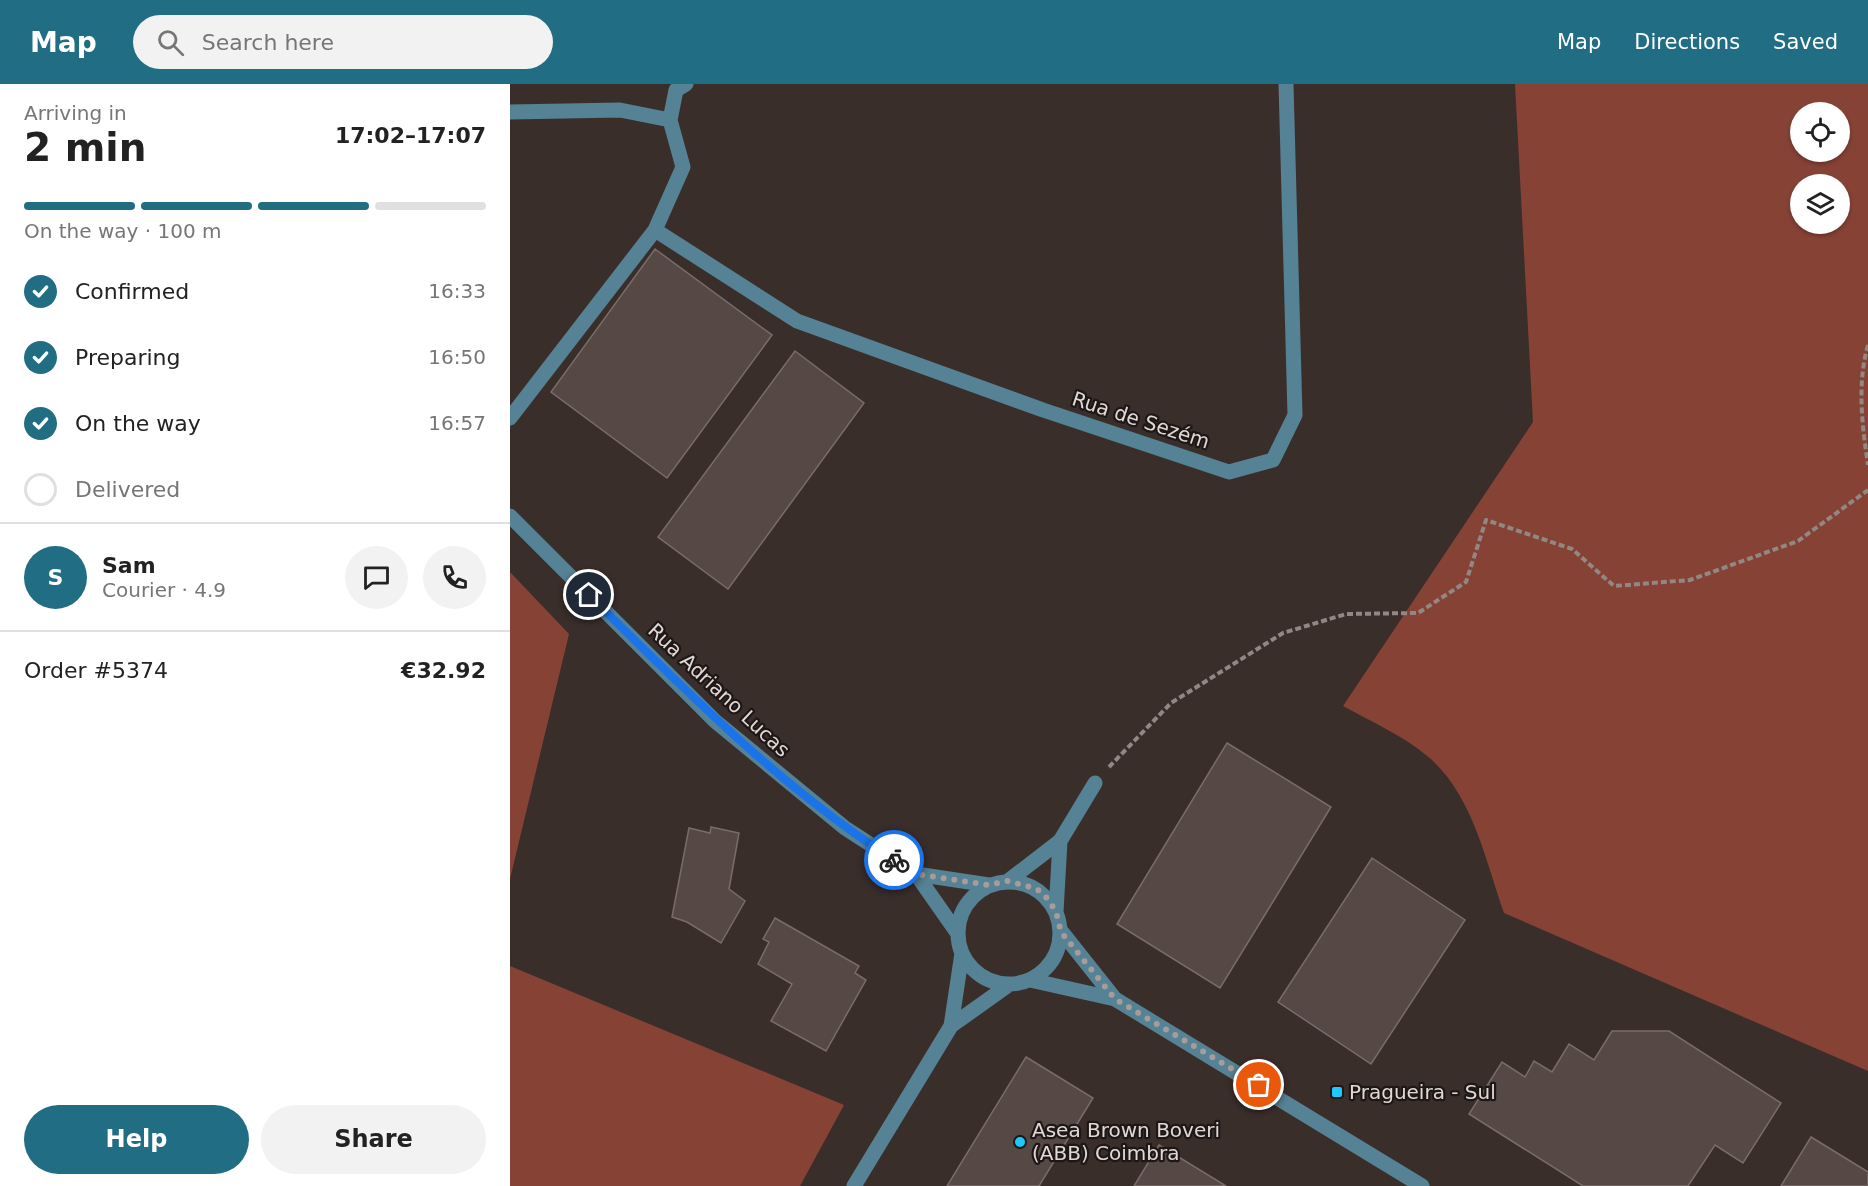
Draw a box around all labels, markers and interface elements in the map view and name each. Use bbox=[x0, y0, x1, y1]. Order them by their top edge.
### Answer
search box bbox=[133, 15, 553, 69]
text: Map bbox=[30, 26, 97, 59]
icon: search bbox=[154, 26, 187, 59]
text: Search here bbox=[202, 30, 334, 55]
text: Map bbox=[1557, 30, 1601, 54]
text: Directions bbox=[1634, 30, 1740, 54]
text: Saved bbox=[1773, 30, 1838, 54]
text: Arriving in bbox=[24, 101, 127, 125]
map controls bbox=[1790, 102, 1850, 234]
button: locate bbox=[1790, 102, 1850, 162]
text: 17:02–17:07 bbox=[335, 123, 486, 148]
text: 2 min bbox=[24, 125, 146, 170]
button: layers bbox=[1790, 174, 1850, 234]
text: On the way · 100 m bbox=[24, 219, 222, 243]
icon: check bbox=[24, 275, 57, 308]
text: Confirmed bbox=[75, 279, 189, 304]
text: 16:33 bbox=[428, 279, 486, 303]
icon: check bbox=[24, 341, 57, 374]
text: Preparing bbox=[75, 345, 181, 370]
text: 16:50 bbox=[428, 345, 486, 369]
street label: Rua de Sezém bbox=[1069, 387, 1213, 453]
icon: check bbox=[24, 407, 57, 440]
text: On the way bbox=[75, 411, 201, 436]
text: 16:57 bbox=[428, 411, 486, 435]
text: Delivered bbox=[75, 477, 180, 502]
button: chat bbox=[345, 546, 408, 609]
button: phone bbox=[423, 546, 486, 609]
text: Sam bbox=[102, 553, 156, 578]
text: S bbox=[48, 565, 63, 590]
pin bbox=[563, 569, 614, 620]
text: Courier · 4.9 bbox=[102, 578, 226, 602]
icon: home bbox=[572, 578, 605, 611]
street label: Rua Adriano Lucas bbox=[643, 618, 795, 762]
text: Order #5374 bbox=[24, 658, 168, 683]
text: €32.92 bbox=[401, 658, 486, 683]
courier bbox=[864, 830, 924, 890]
icon: bike bbox=[878, 844, 911, 877]
pin bbox=[1233, 1059, 1284, 1110]
icon: bag bbox=[1242, 1068, 1275, 1101]
place label: Pragueira - Sul bbox=[1349, 1080, 1496, 1104]
marker: Pragueira - Sul bbox=[1330, 1085, 1344, 1099]
button: Help bbox=[24, 1105, 249, 1174]
button: Share bbox=[261, 1105, 486, 1174]
place label: Asea Brown Boveri (ABB) Coimbra bbox=[1032, 1118, 1220, 1165]
marker: Asea Brown Boveri (ABB) Coimbra bbox=[1013, 1135, 1027, 1149]

